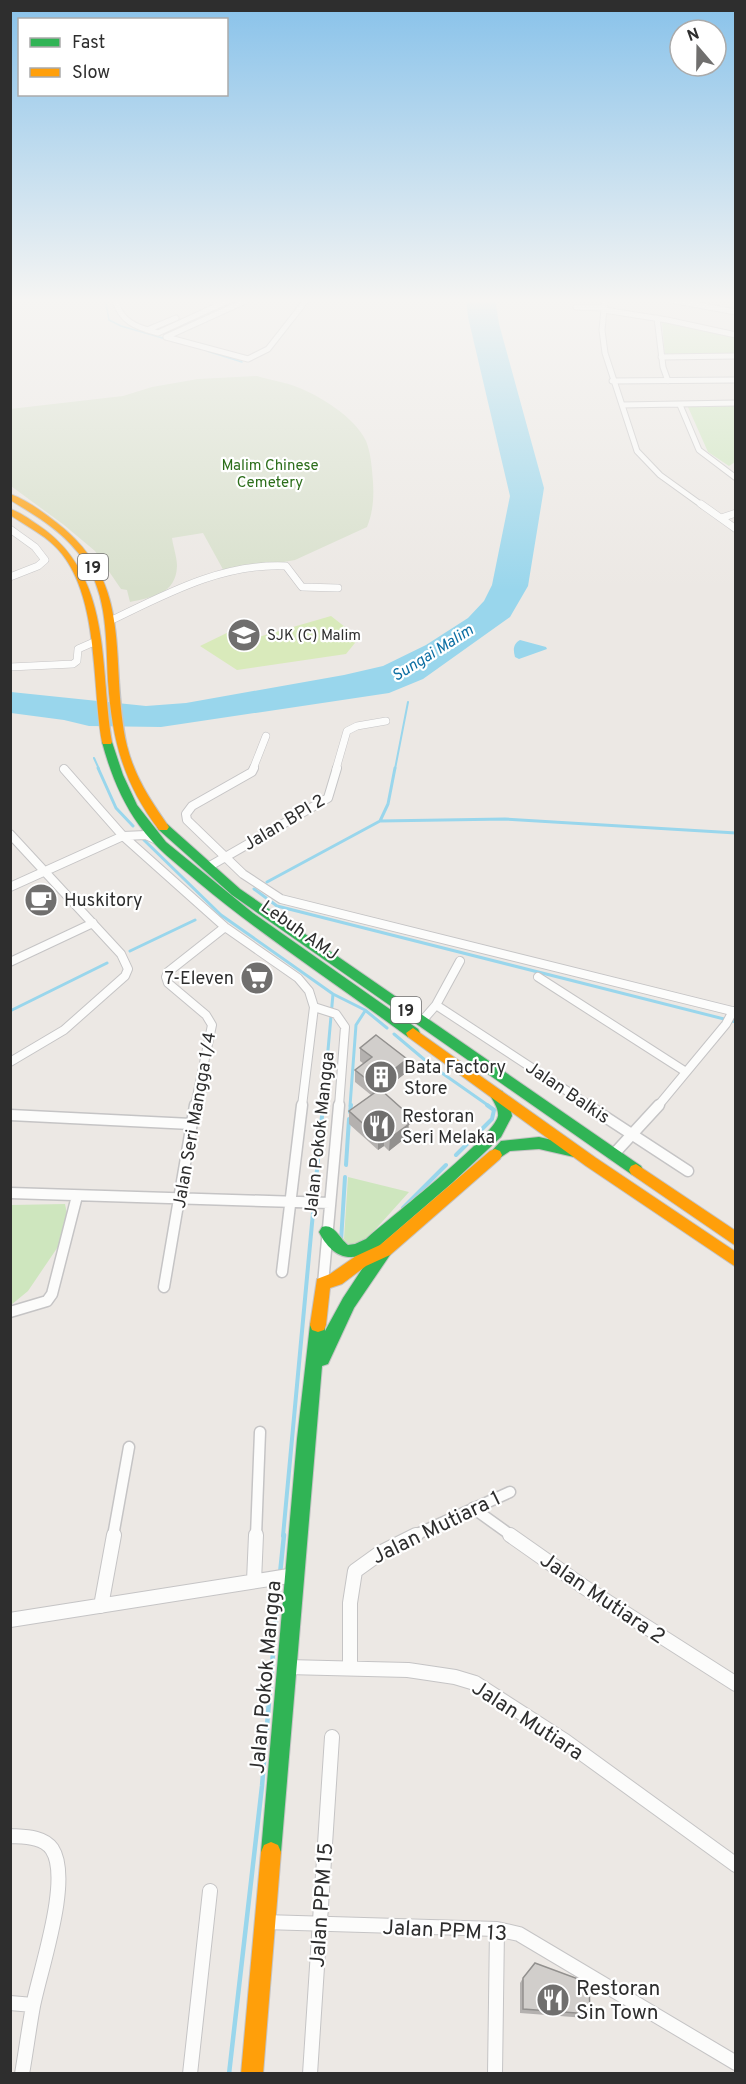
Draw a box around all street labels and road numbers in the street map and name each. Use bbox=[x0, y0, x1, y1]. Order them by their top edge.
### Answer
road number: 19 bbox=[78, 554, 108, 580]
street label: Jalan BPI 2 bbox=[240, 790, 330, 857]
street label: Lebuh AMJ bbox=[256, 896, 342, 966]
road number: 19 bbox=[391, 997, 421, 1023]
street label: Jalan Seri Mangga 1/4 bbox=[169, 1030, 222, 1210]
street label: Jalan Pokok Mangga bbox=[300, 1050, 341, 1218]
street label: Jalan Balkis bbox=[521, 1057, 614, 1130]
street label: Jalan Mutiara 1 bbox=[368, 1485, 506, 1571]
street label: Jalan Mutiara 2 bbox=[534, 1547, 670, 1651]
street label: Jalan Pokok Mangga bbox=[245, 1579, 288, 1775]
street label: Jalan Mutiara bbox=[466, 1675, 588, 1767]
street label: Jalan PPM 15 bbox=[305, 1842, 340, 1969]
street label: Jalan PPM 13 bbox=[382, 1915, 508, 1948]

